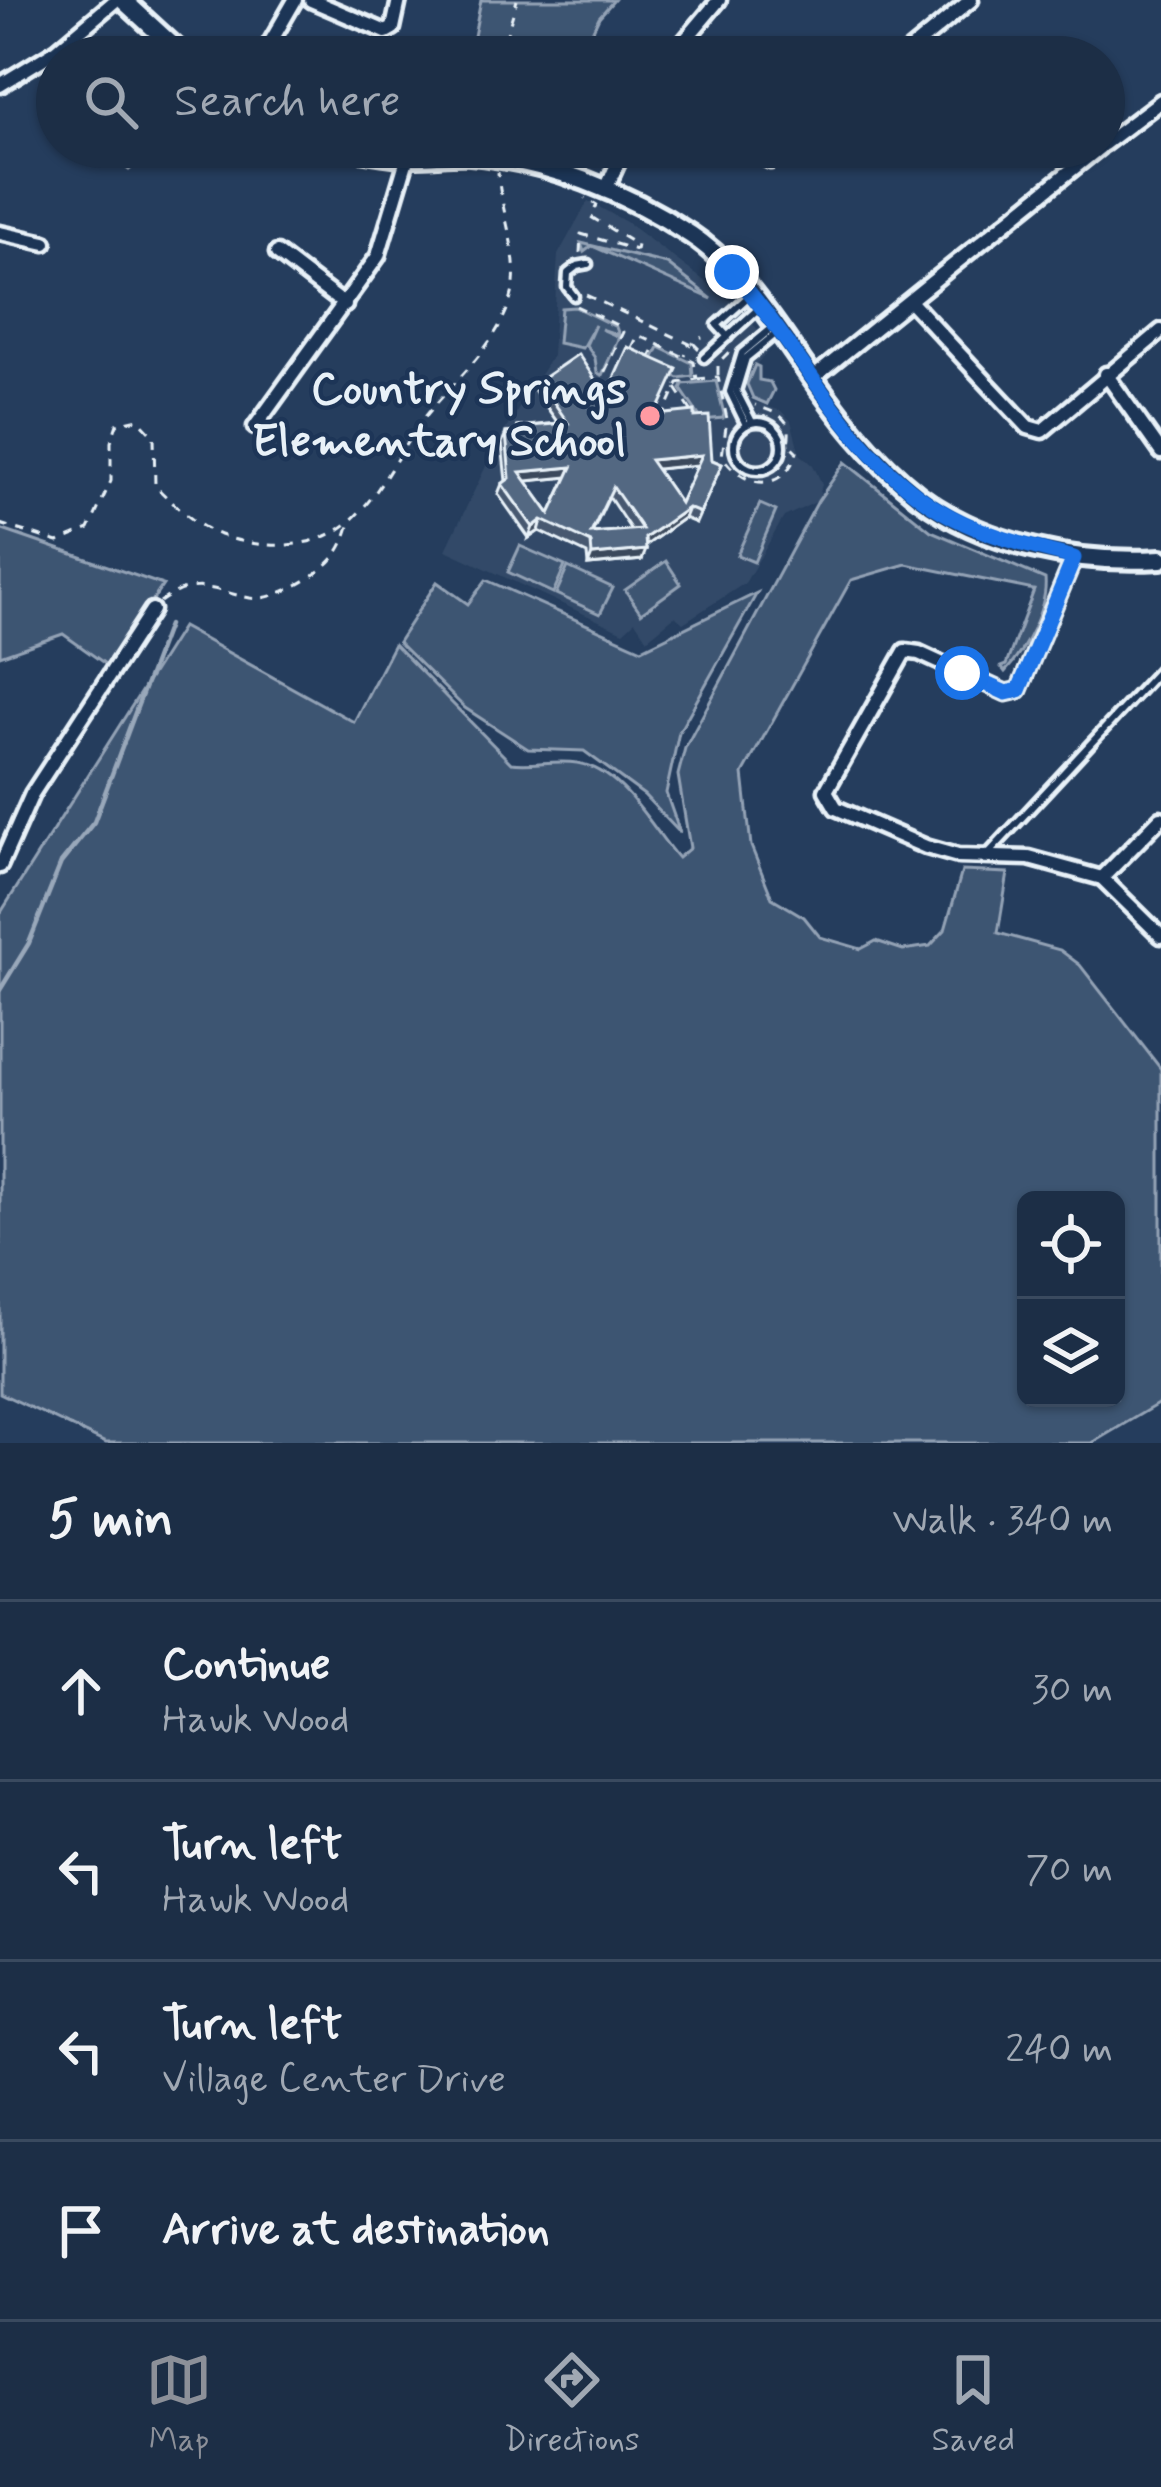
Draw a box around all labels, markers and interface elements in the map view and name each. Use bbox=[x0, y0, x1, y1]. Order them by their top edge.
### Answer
search box bbox=[36, 36, 1125, 168]
icon: search bbox=[78, 69, 144, 135]
text: Search here bbox=[174, 73, 401, 132]
route end bbox=[705, 245, 759, 299]
place label: Country Springs Elementary School bbox=[252, 361, 626, 472]
marker: Country Springs Elementary School bbox=[637, 403, 663, 429]
route start bbox=[935, 646, 989, 700]
map controls bbox=[1017, 1191, 1125, 1407]
button: locate bbox=[1017, 1191, 1125, 1299]
button: layers bbox=[1017, 1299, 1125, 1407]
text: 5 min bbox=[48, 1488, 173, 1554]
text: Walk · 340 m bbox=[892, 1496, 1113, 1547]
text: Continue bbox=[162, 1636, 330, 1695]
icon: ahead bbox=[48, 1658, 114, 1724]
text: 30 m bbox=[1031, 1665, 1113, 1716]
text: Hawk Wood bbox=[162, 1695, 349, 1746]
text: Turn left bbox=[162, 1816, 342, 1875]
icon: left bbox=[48, 1838, 114, 1904]
text: 70 m bbox=[1025, 1845, 1113, 1896]
text: Hawk Wood bbox=[162, 1875, 349, 1926]
text: Turn left bbox=[162, 1996, 342, 2055]
icon: left bbox=[48, 2018, 114, 2084]
text: 240 m bbox=[1005, 2025, 1113, 2076]
text: Village Center Drive bbox=[162, 2055, 506, 2106]
icon: arrive bbox=[48, 2198, 114, 2264]
text: Arrive at destination bbox=[162, 2201, 550, 2260]
tab: Map bbox=[146, 2347, 212, 2463]
tab: Directions bbox=[504, 2347, 640, 2463]
tab: Saved bbox=[932, 2347, 1015, 2463]

